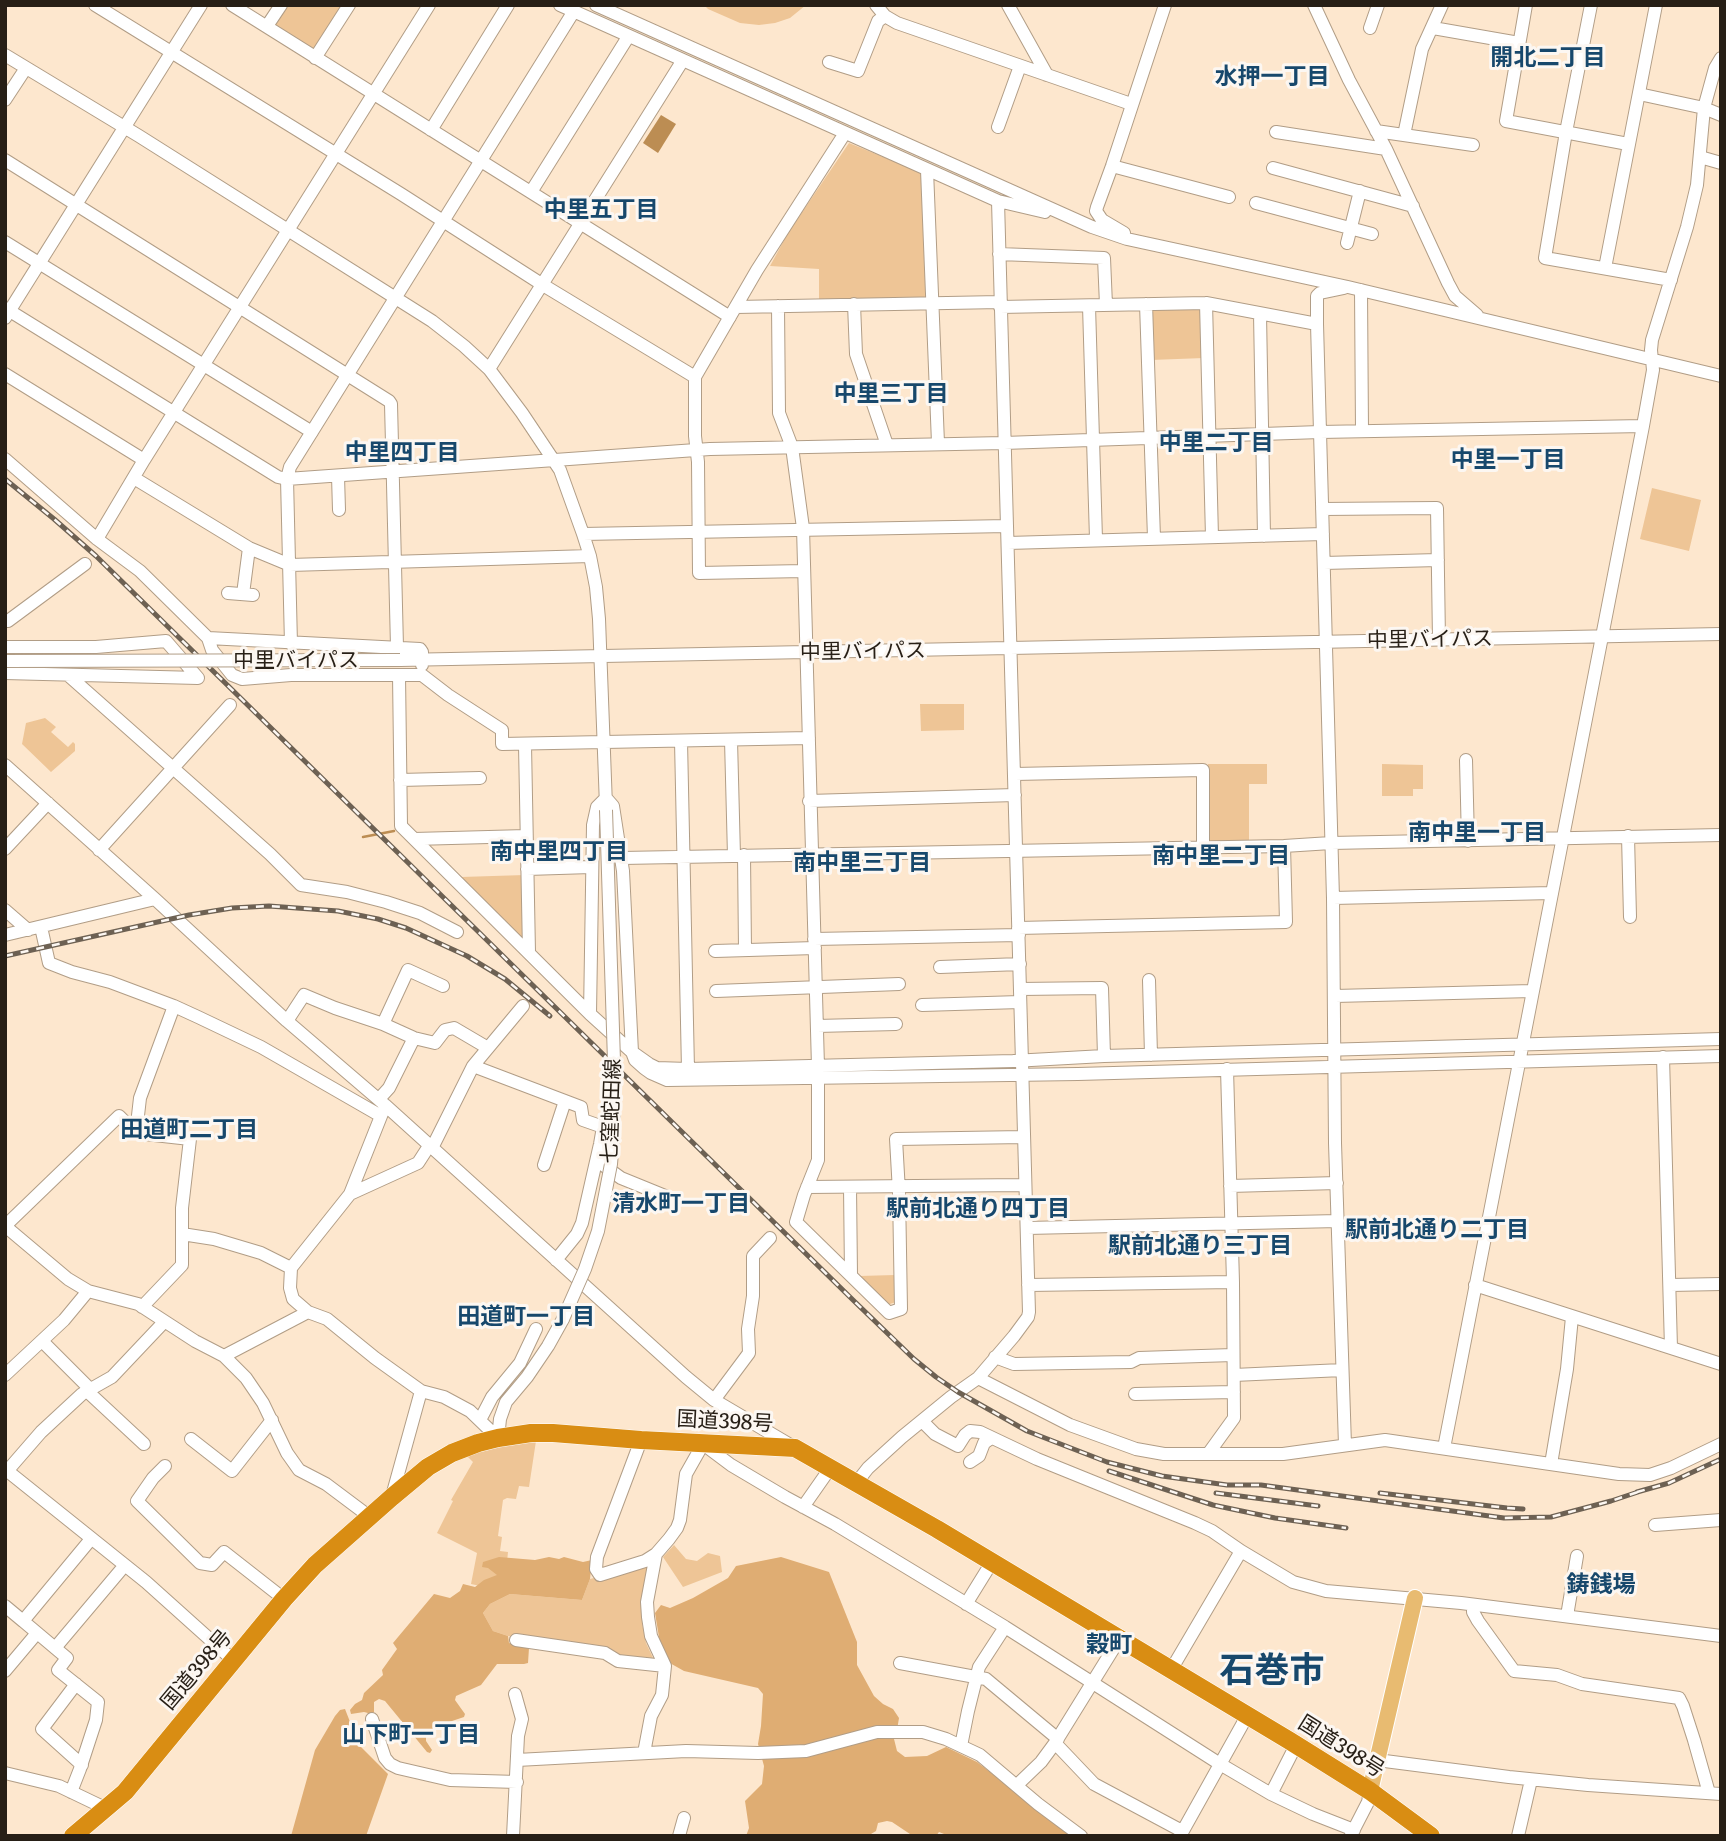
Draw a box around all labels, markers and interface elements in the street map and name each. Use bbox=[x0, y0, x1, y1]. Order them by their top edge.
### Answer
district label: 開北二丁目 bbox=[1491, 44, 1605, 72]
district label: 水押一丁目 bbox=[1215, 63, 1329, 91]
district label: 中里五丁目 bbox=[544, 196, 658, 224]
district label: 中里三丁目 bbox=[834, 380, 948, 408]
district label: 中里二丁目 bbox=[1159, 429, 1273, 457]
district label: 中里四丁目 bbox=[345, 439, 459, 467]
district label: 中里一丁目 bbox=[1451, 446, 1565, 474]
street label: 中里バイパス bbox=[1367, 626, 1493, 654]
street label: 中里バイパス bbox=[800, 638, 926, 666]
street label: 中里バイパス bbox=[233, 648, 359, 674]
district label: 南中里一丁目 bbox=[1408, 819, 1546, 847]
district label: 南中里四丁目 bbox=[490, 838, 628, 866]
district label: 南中里二丁目 bbox=[1152, 842, 1290, 870]
district label: 南中里三丁目 bbox=[793, 849, 931, 877]
street label: 七窪蛇田線 bbox=[598, 1058, 626, 1164]
district label: 田道町二丁目 bbox=[120, 1116, 258, 1144]
district label: 清水町一丁目 bbox=[612, 1190, 750, 1218]
district label: 駅前北通り四丁目 bbox=[886, 1195, 1070, 1223]
district label: 駅前北通り二丁目 bbox=[1345, 1216, 1529, 1244]
district label: 駅前北通り三丁目 bbox=[1108, 1232, 1292, 1260]
district label: 田道町一丁目 bbox=[457, 1303, 595, 1331]
street label: 国道398号 bbox=[676, 1407, 774, 1437]
district label: 鋳銭場 bbox=[1567, 1571, 1635, 1599]
street label: 国道398号 bbox=[156, 1625, 238, 1715]
district label: 穀町 bbox=[1086, 1631, 1132, 1659]
district label: 石巻市 bbox=[1220, 1651, 1324, 1693]
street label: 国道398号 bbox=[1293, 1711, 1389, 1783]
district label: 山下町一丁目 bbox=[342, 1721, 480, 1749]

